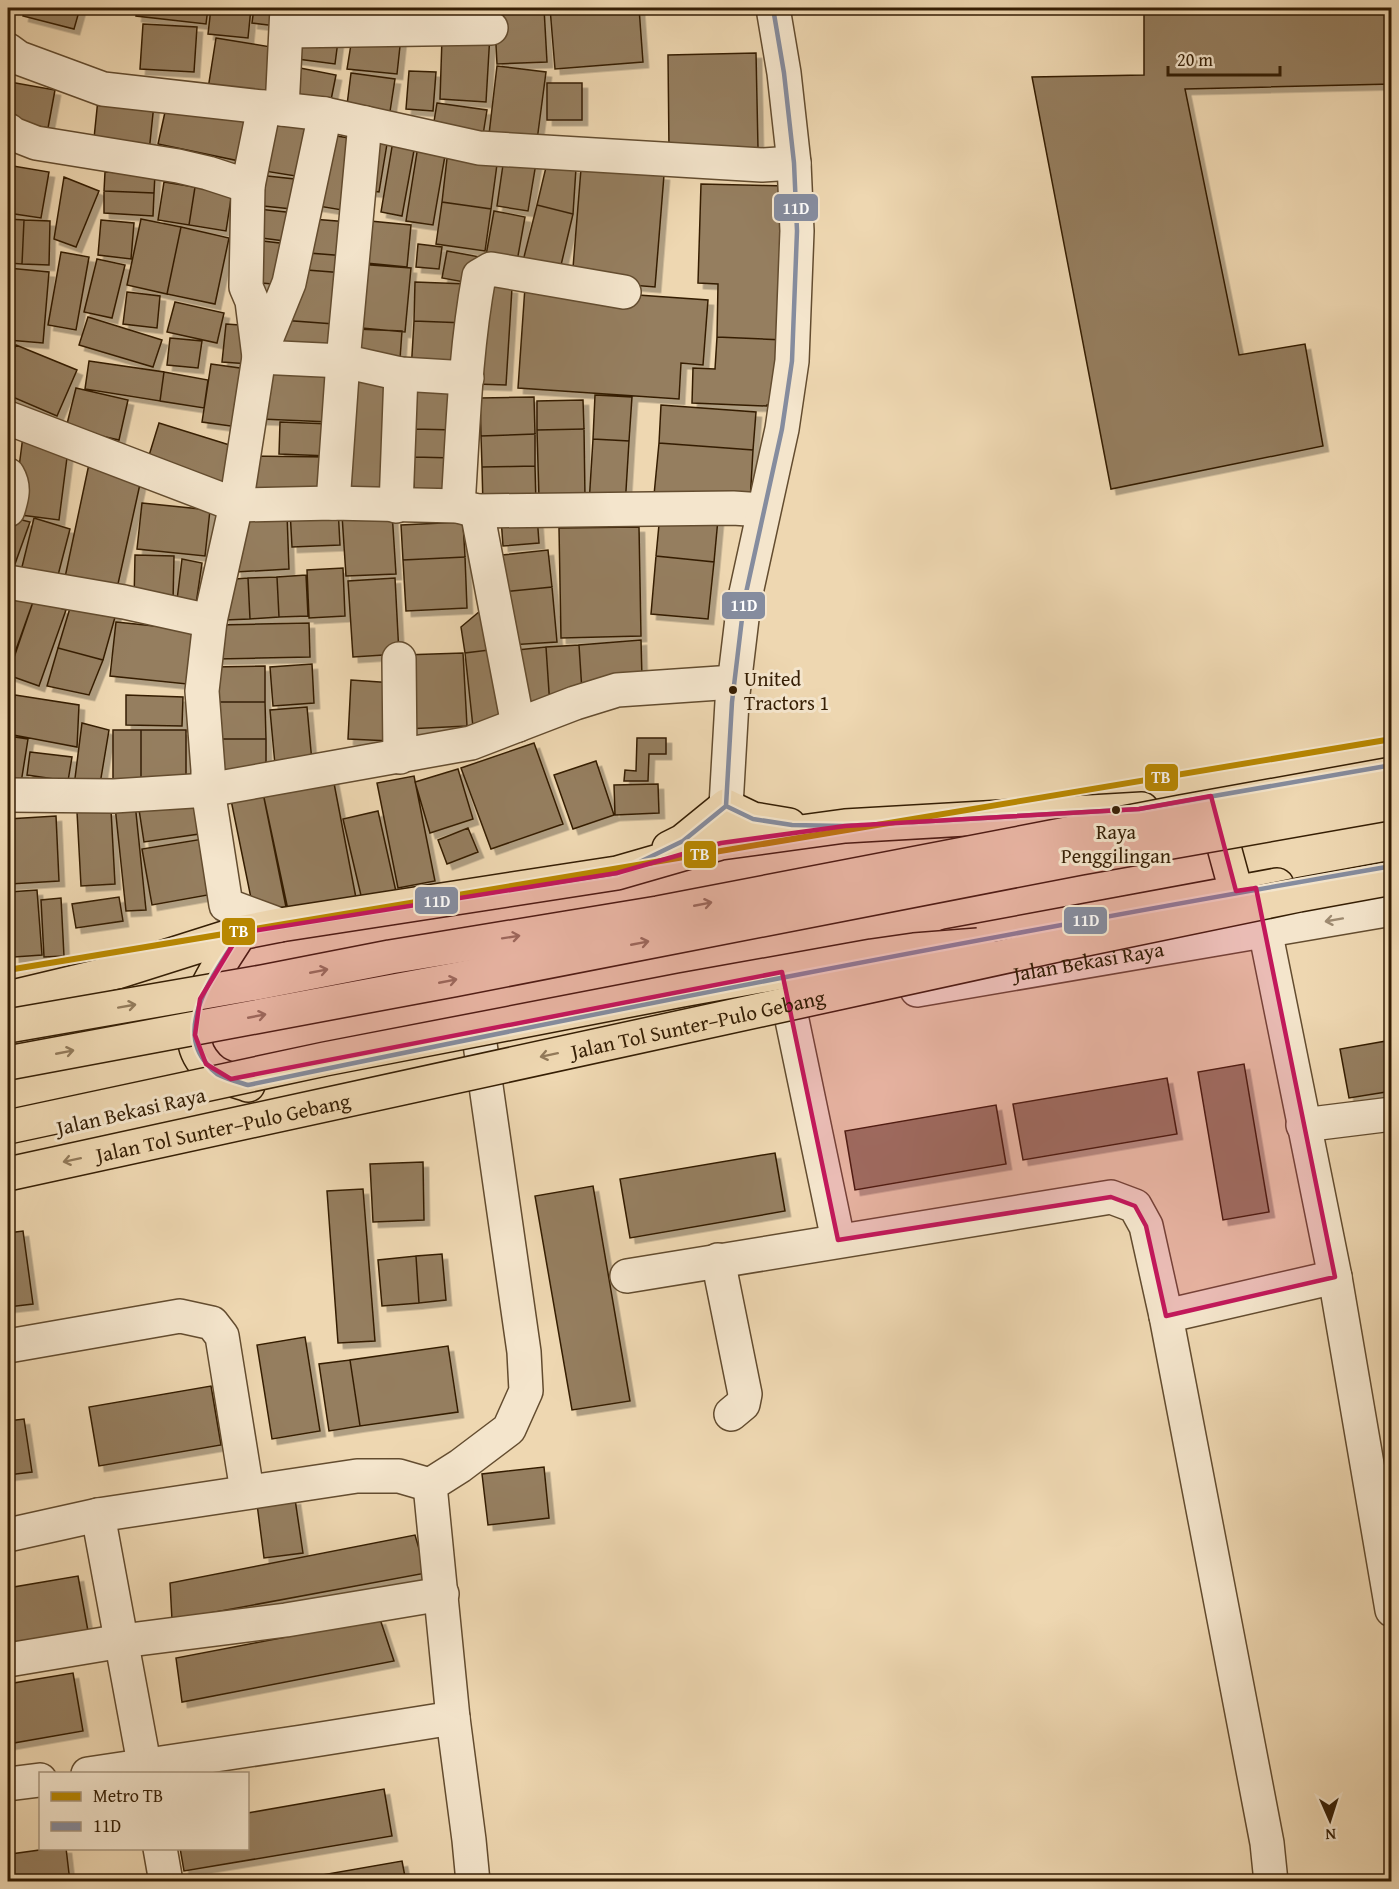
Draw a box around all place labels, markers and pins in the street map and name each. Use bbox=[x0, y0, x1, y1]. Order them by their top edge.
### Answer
place label: United Tractors 1 bbox=[744, 664, 829, 717]
marker: United Tractors 1 bbox=[727, 684, 739, 696]
marker: Raya Penggilingan bbox=[1110, 804, 1122, 816]
place label: Raya Penggilingan bbox=[1061, 817, 1171, 870]

